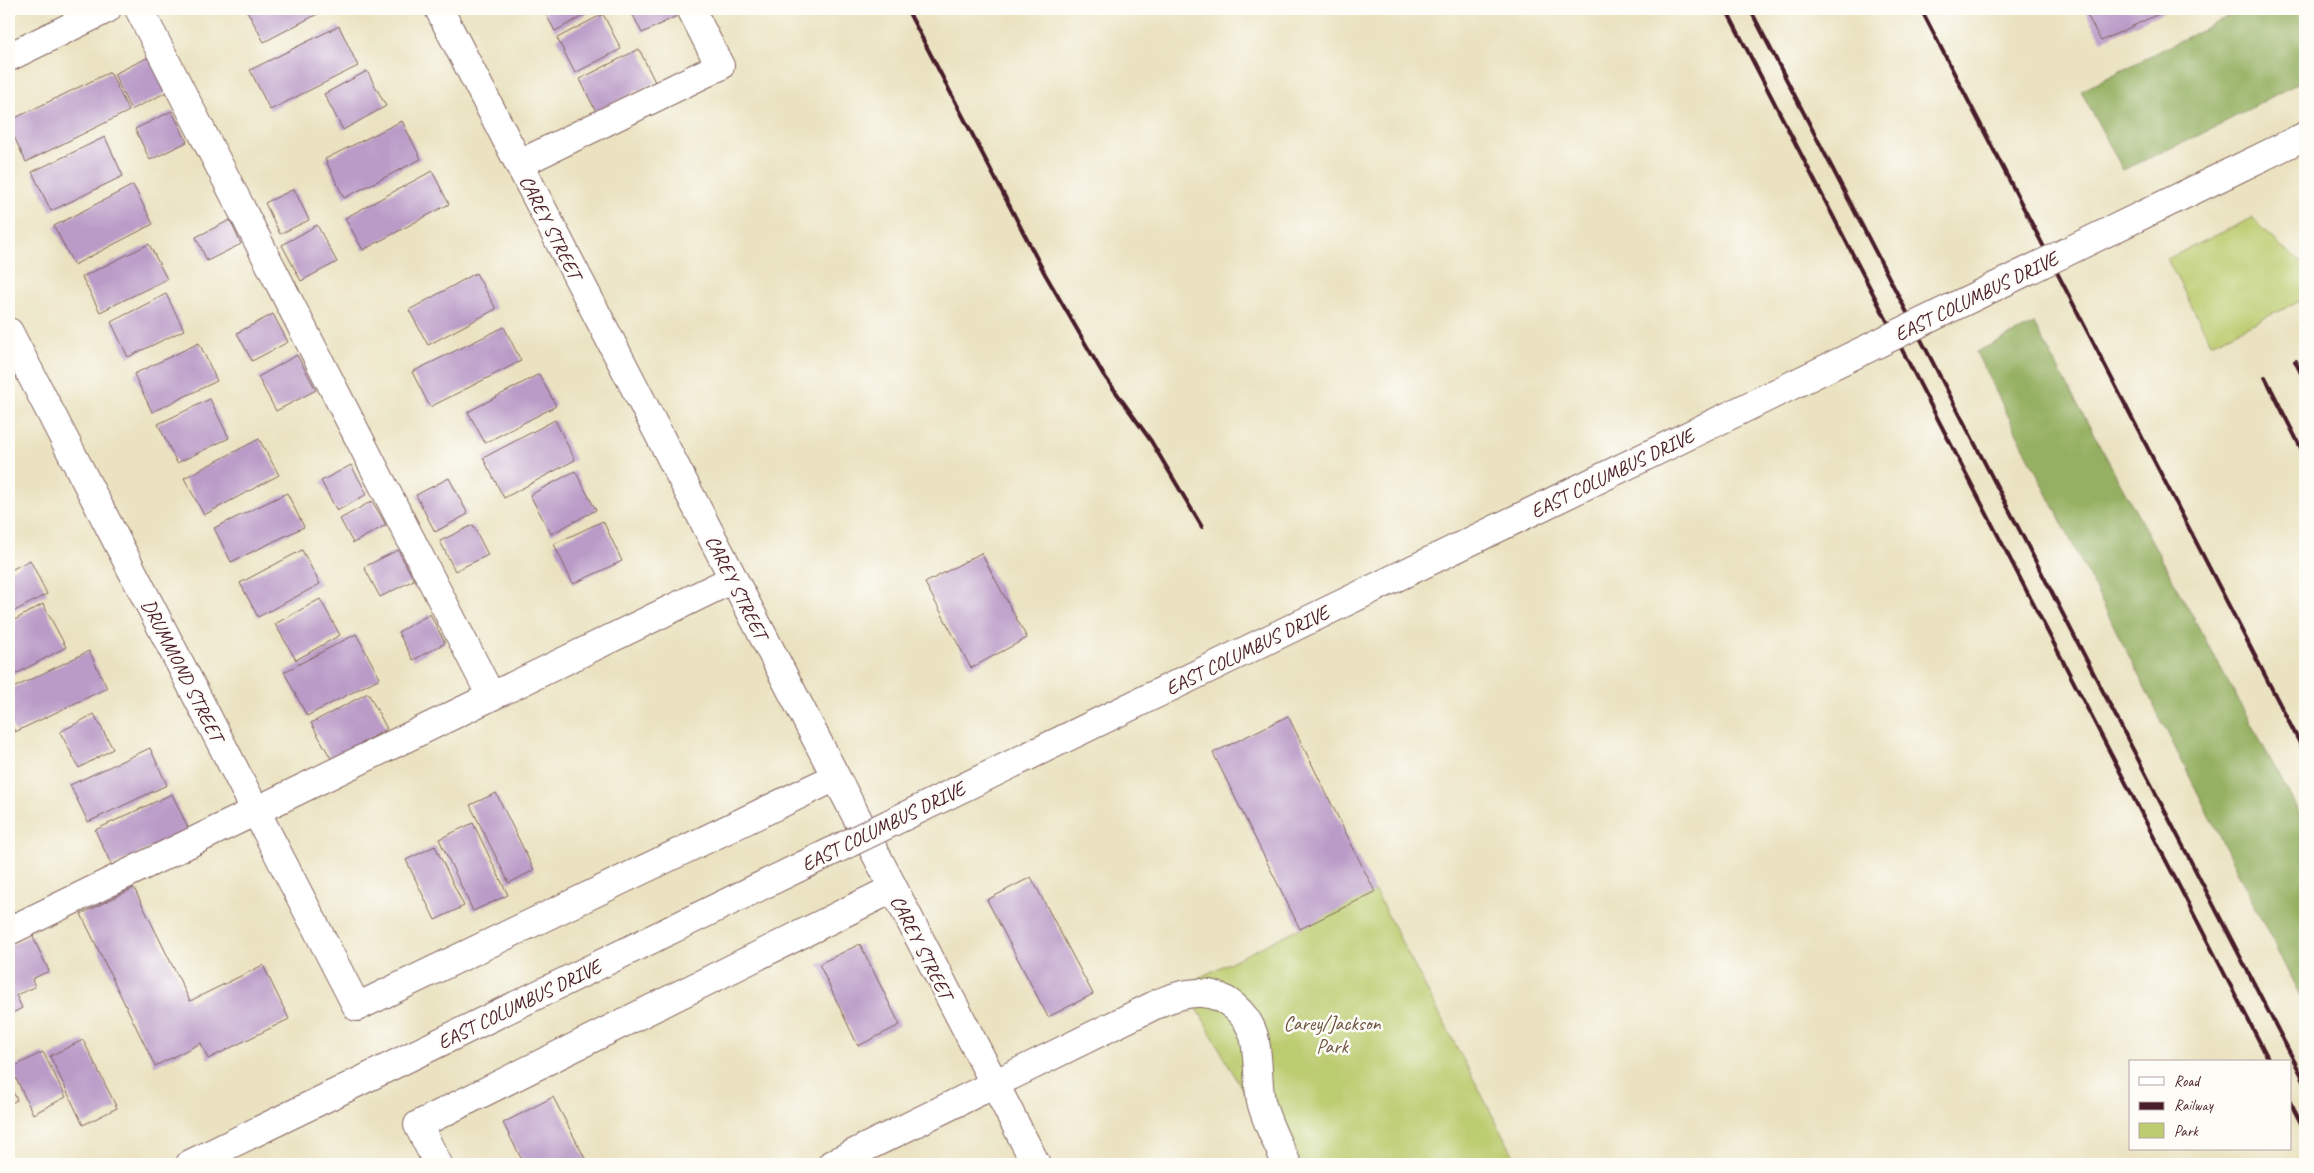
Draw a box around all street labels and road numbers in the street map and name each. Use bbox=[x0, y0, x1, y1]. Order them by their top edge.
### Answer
street label: CAREY STREET bbox=[514, 171, 589, 287]
street label: EAST COLUMBUS DRIVE bbox=[1890, 245, 2064, 347]
street label: EAST COLUMBUS DRIVE bbox=[1526, 422, 1700, 524]
street label: CAREY STREET bbox=[700, 531, 775, 647]
street label: DRUMMOND STREET bbox=[136, 595, 231, 749]
street label: EAST COLUMBUS DRIVE bbox=[1161, 599, 1335, 701]
street label: EAST COLUMBUS DRIVE bbox=[797, 775, 971, 877]
street label: CAREY STREET bbox=[885, 891, 960, 1007]
street label: EAST COLUMBUS DRIVE bbox=[433, 953, 607, 1055]

